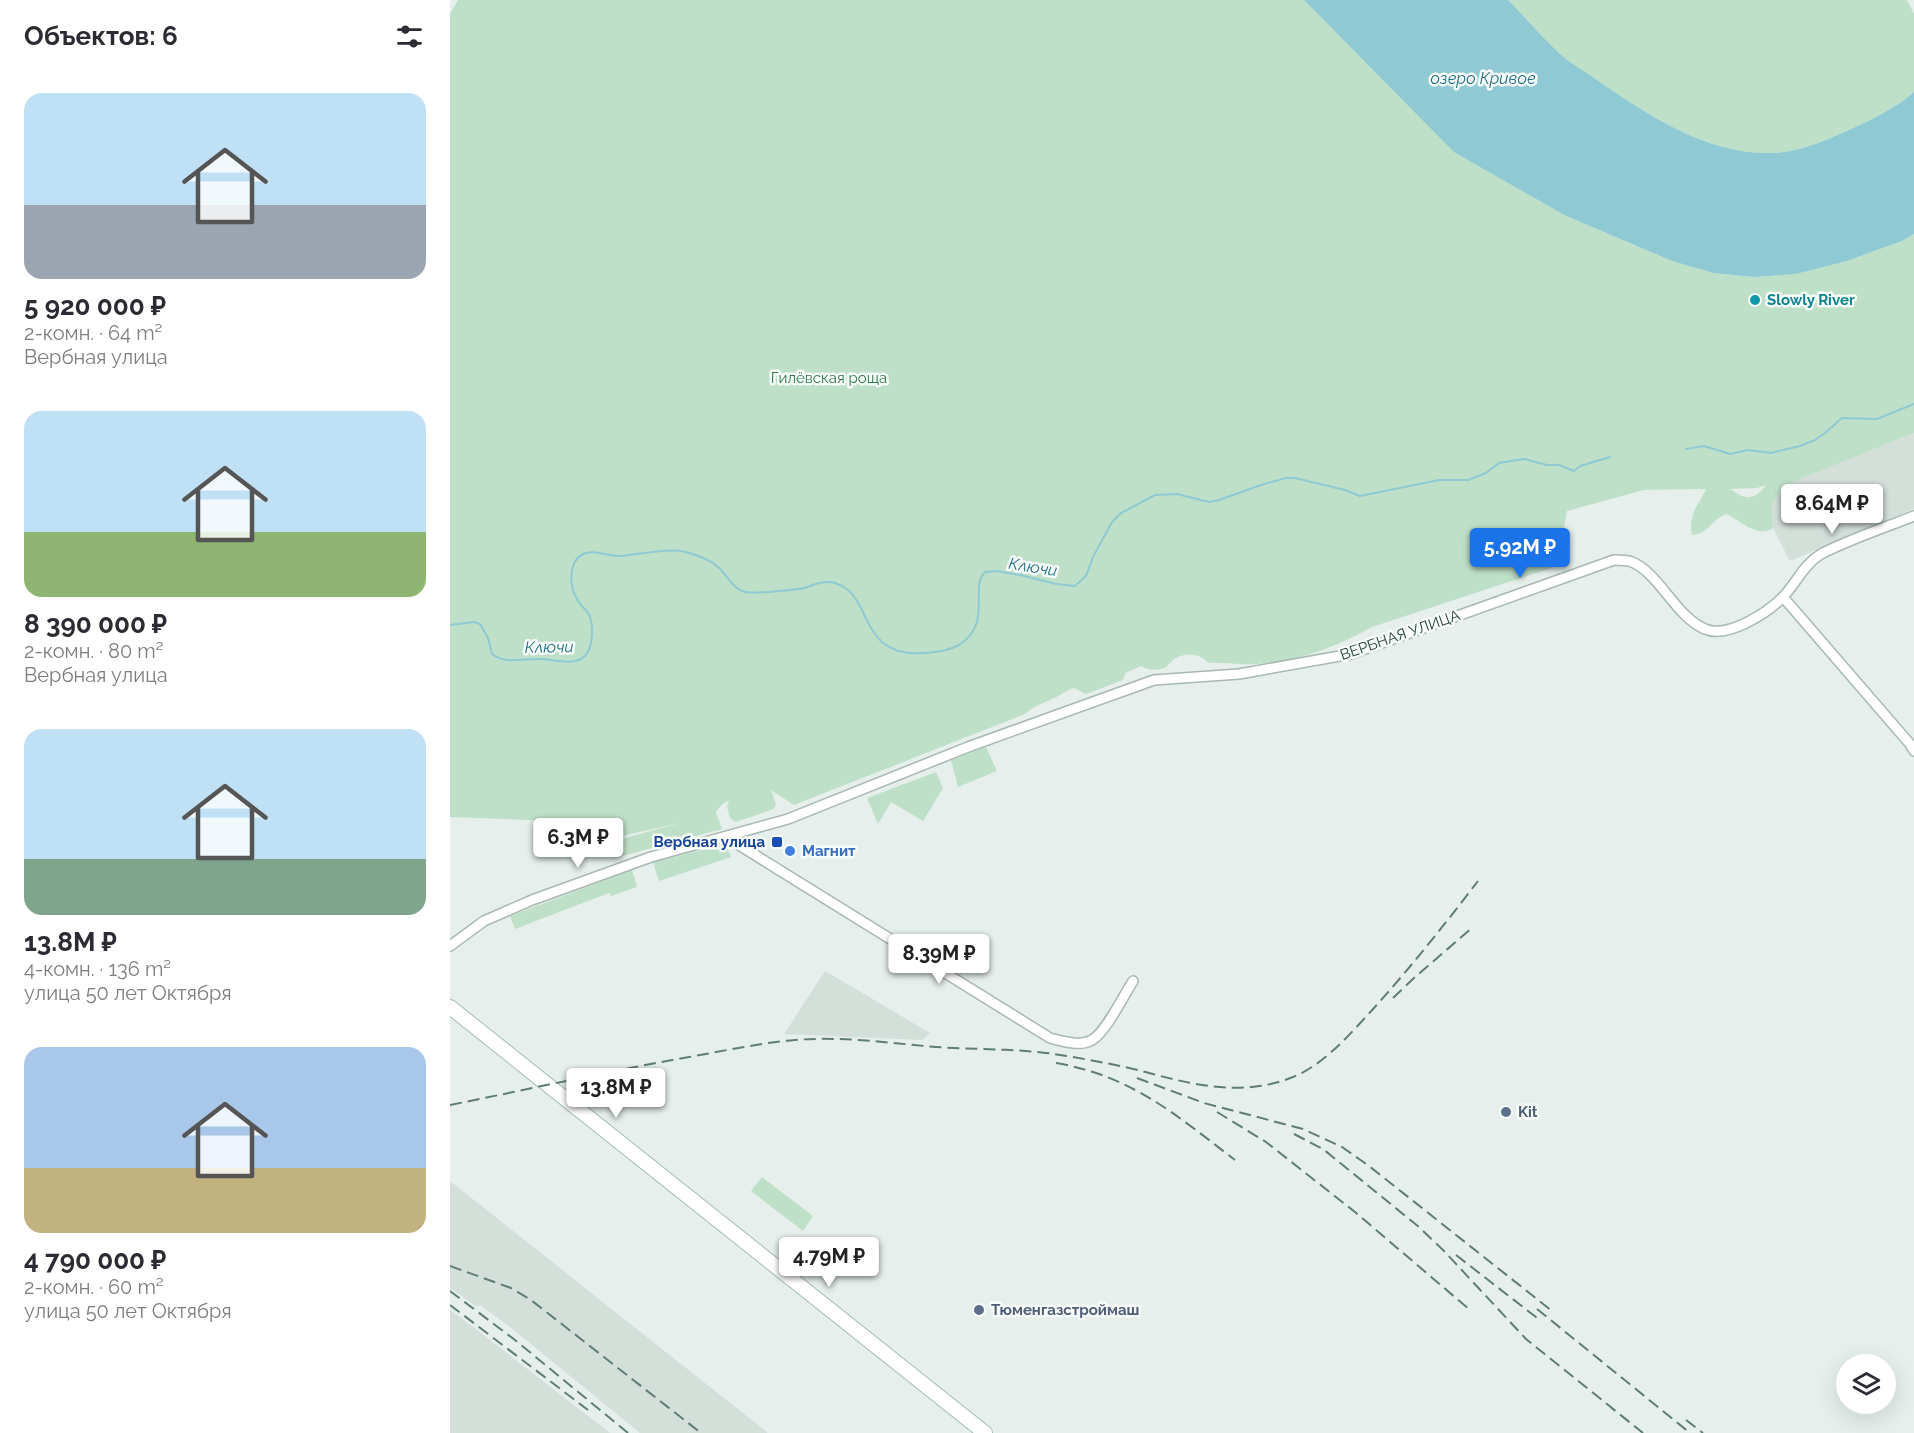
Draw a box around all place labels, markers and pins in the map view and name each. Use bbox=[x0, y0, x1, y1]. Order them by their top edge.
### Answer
place label: Slowly River bbox=[1767, 291, 1855, 309]
marker: Slowly River bbox=[1748, 293, 1762, 307]
pin: 8.64M ₽ bbox=[1777, 484, 1887, 535]
pin: 5.92M ₽ bbox=[1465, 528, 1575, 579]
pin: 6.3M ₽ bbox=[529, 818, 627, 869]
place label: Вербная улица bbox=[654, 833, 765, 851]
marker: Вербная улица bbox=[770, 835, 784, 849]
place label: Магнит bbox=[802, 842, 856, 860]
marker: Магнит bbox=[783, 844, 797, 858]
pin: 8.39M ₽ bbox=[884, 934, 994, 985]
pin: 13.8M ₽ bbox=[561, 1068, 671, 1119]
place label: Kit bbox=[1518, 1103, 1538, 1121]
marker: Kit bbox=[1499, 1105, 1513, 1119]
pin: 4.79M ₽ bbox=[774, 1237, 884, 1288]
place label: Тюменгазстроймаш bbox=[991, 1301, 1139, 1319]
marker: Тюменгазстроймаш bbox=[972, 1303, 986, 1317]

